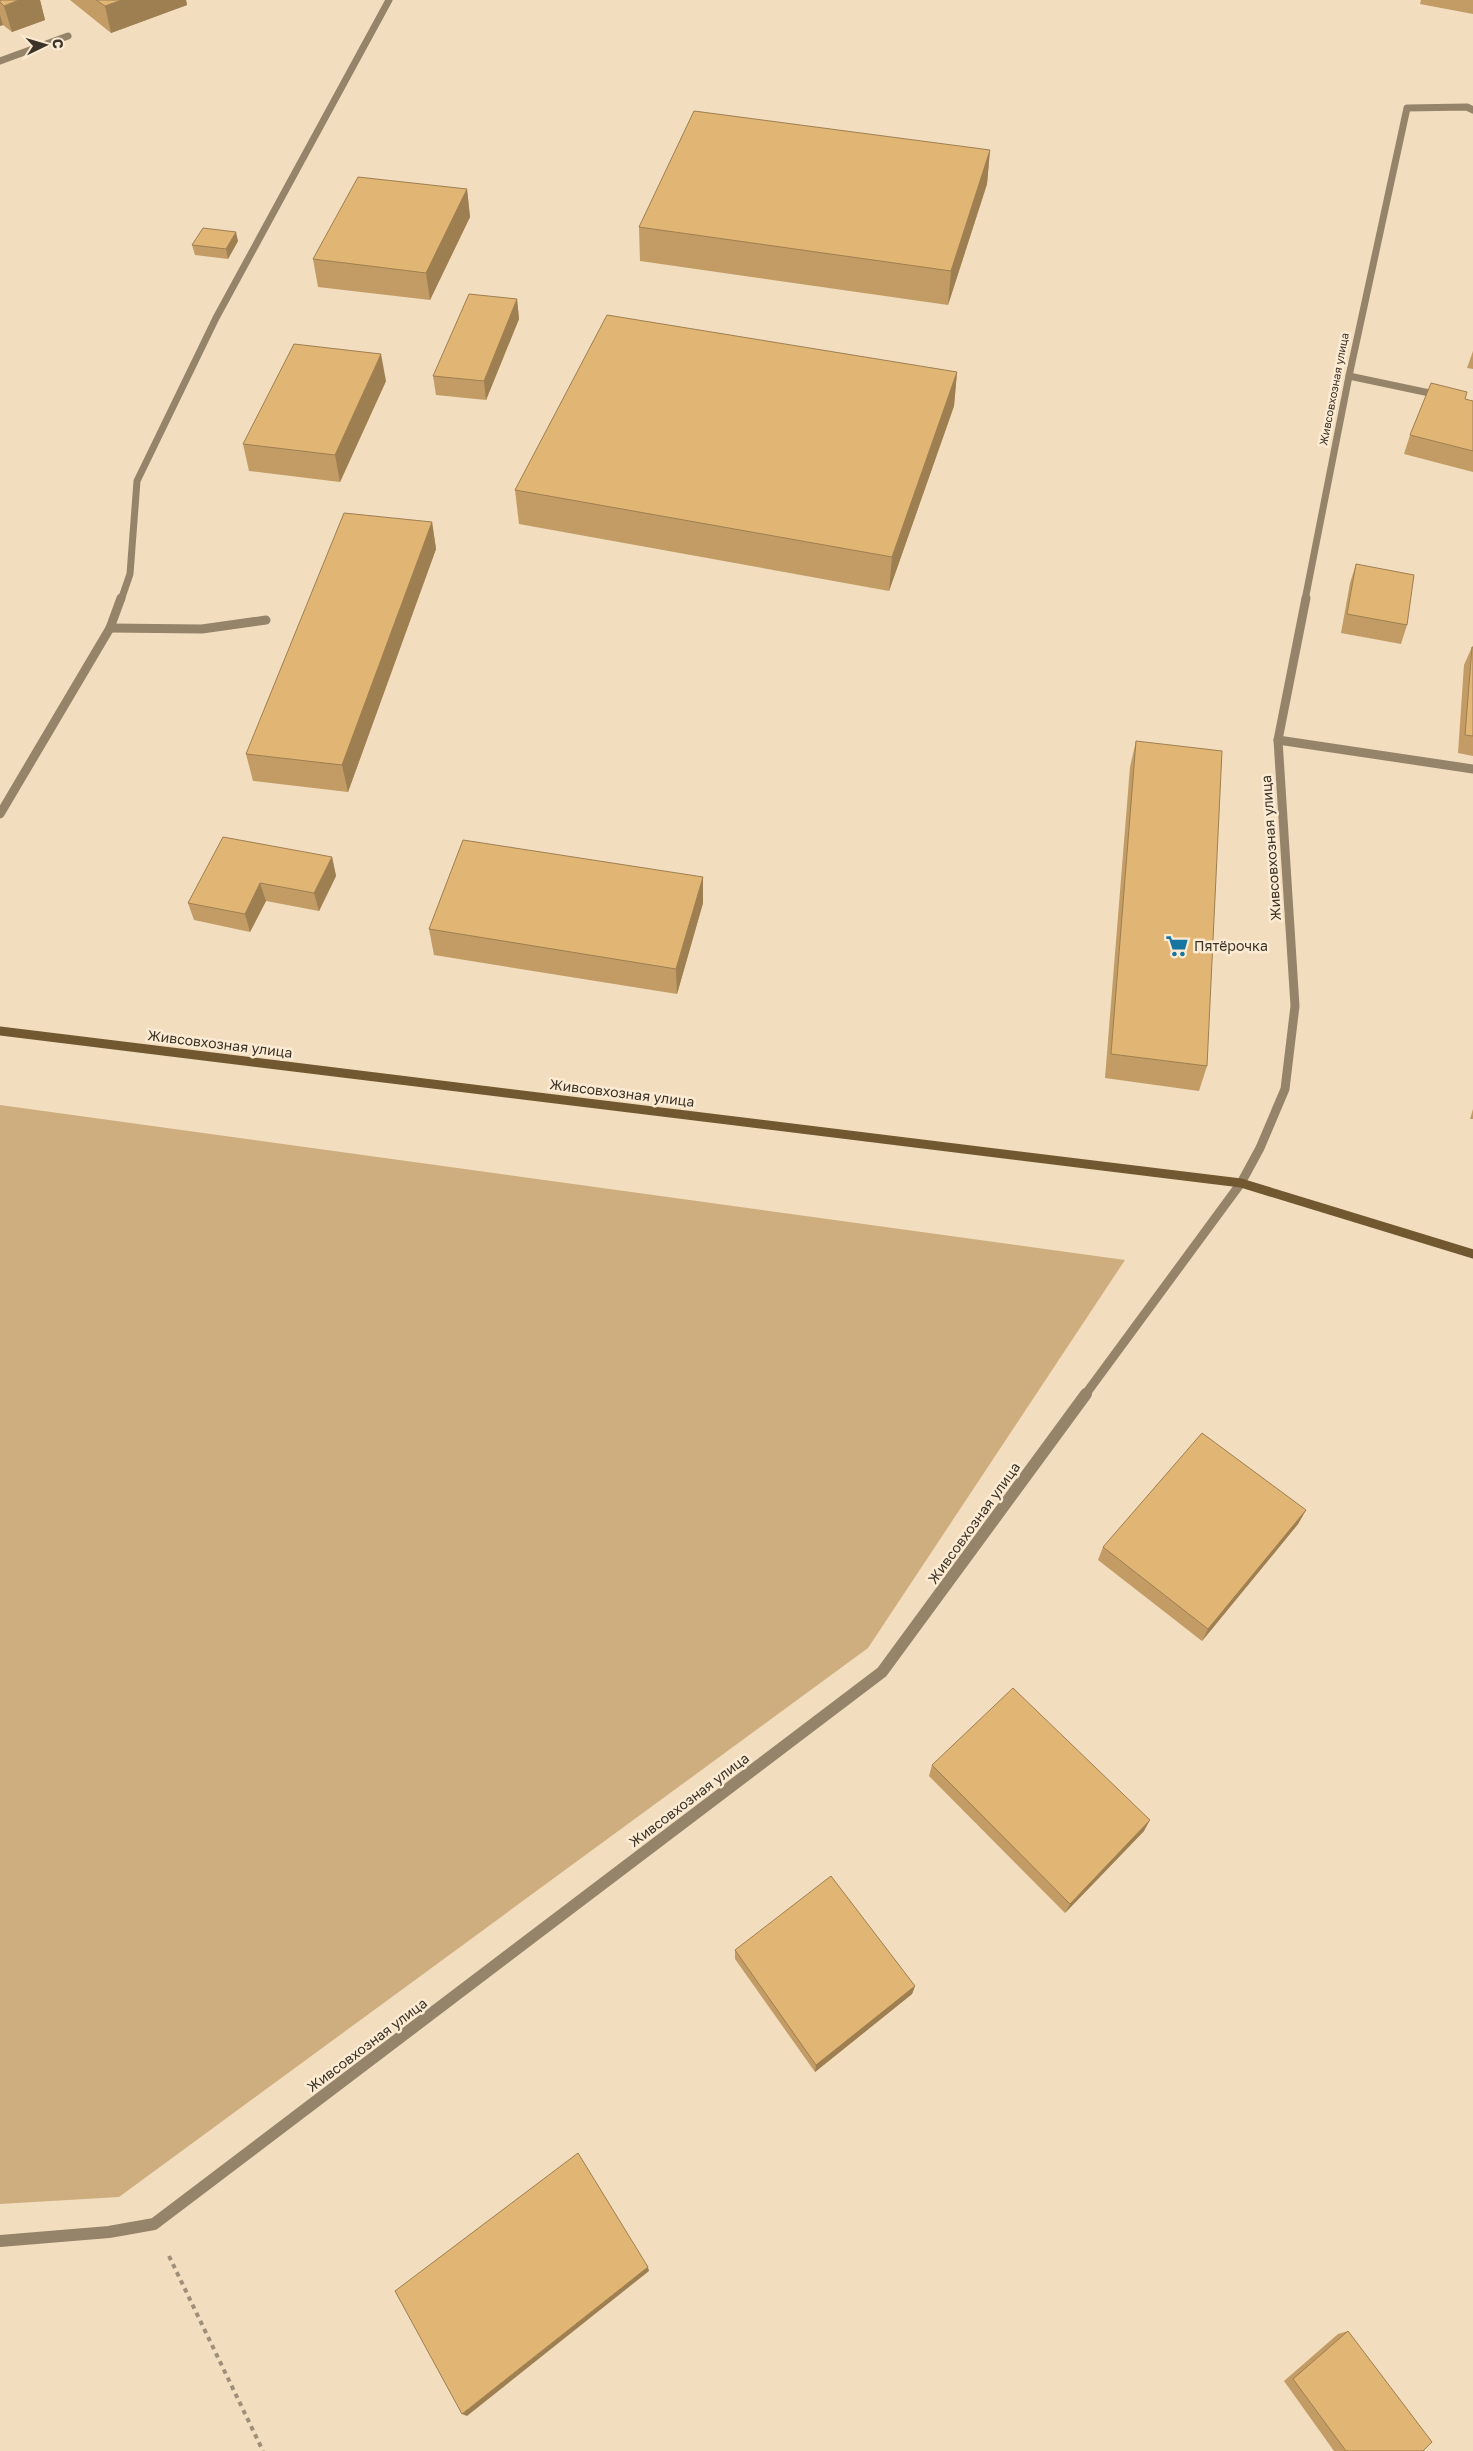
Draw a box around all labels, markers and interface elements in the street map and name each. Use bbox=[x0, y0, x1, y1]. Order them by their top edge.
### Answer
north arrow bbox=[20, 20, 70, 70]
text: С bbox=[50, 38, 67, 50]
street label: Живсовхозная улица bbox=[1316, 331, 1351, 446]
street label: Живсовхозная улица bbox=[1257, 775, 1284, 921]
supermarket icon: Пятёрочка bbox=[1164, 933, 1190, 959]
place label: Пятёрочка bbox=[1194, 937, 1268, 954]
street label: Живсовхозная улица bbox=[147, 1026, 293, 1061]
street label: Живсовхозная улица bbox=[549, 1075, 695, 1110]
street label: Живсовхозная улица bbox=[924, 1459, 1023, 1587]
street label: Живсовхозная улица bbox=[625, 1749, 752, 1850]
street label: Живсовхозная улица bbox=[303, 1994, 430, 2095]

